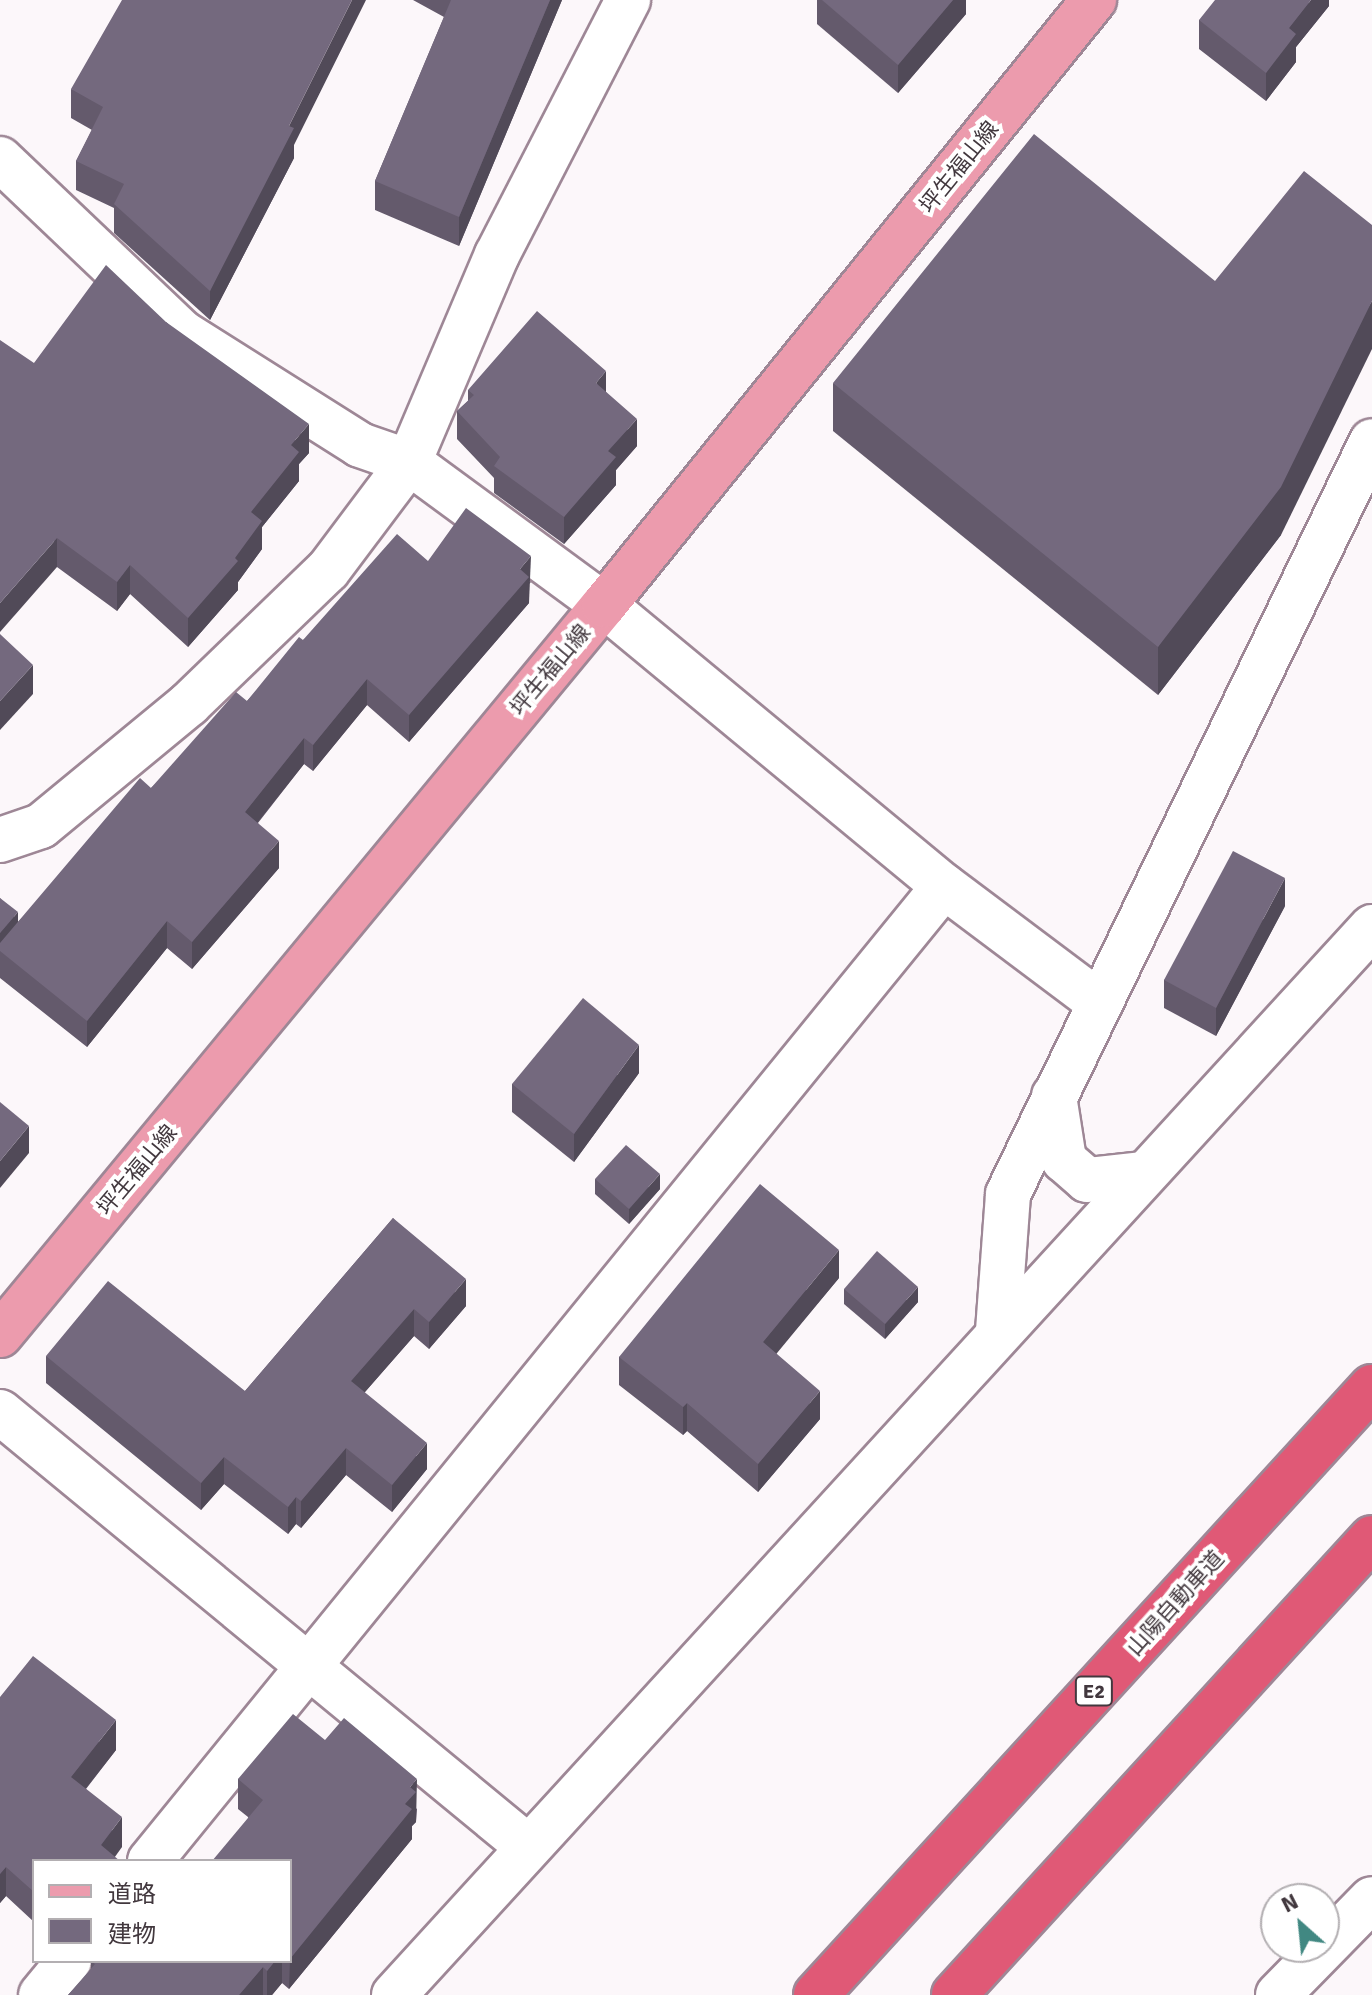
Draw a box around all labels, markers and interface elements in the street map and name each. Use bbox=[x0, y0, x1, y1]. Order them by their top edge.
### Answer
street label: 坪生福山線 bbox=[914, 116, 1004, 218]
street label: 坪生福山線 bbox=[505, 619, 595, 721]
street label: 坪生福山線 bbox=[92, 1119, 182, 1221]
street label: 山陽自動車道 bbox=[1121, 1545, 1229, 1661]
road number: E2 bbox=[1074, 1675, 1114, 1707]
legend bbox=[32, 1859, 292, 1963]
text: 道路 bbox=[108, 1879, 156, 1909]
north arrow bbox=[1260, 1883, 1340, 1963]
text: N bbox=[1277, 1887, 1303, 1918]
text: 建物 bbox=[108, 1919, 156, 1949]

